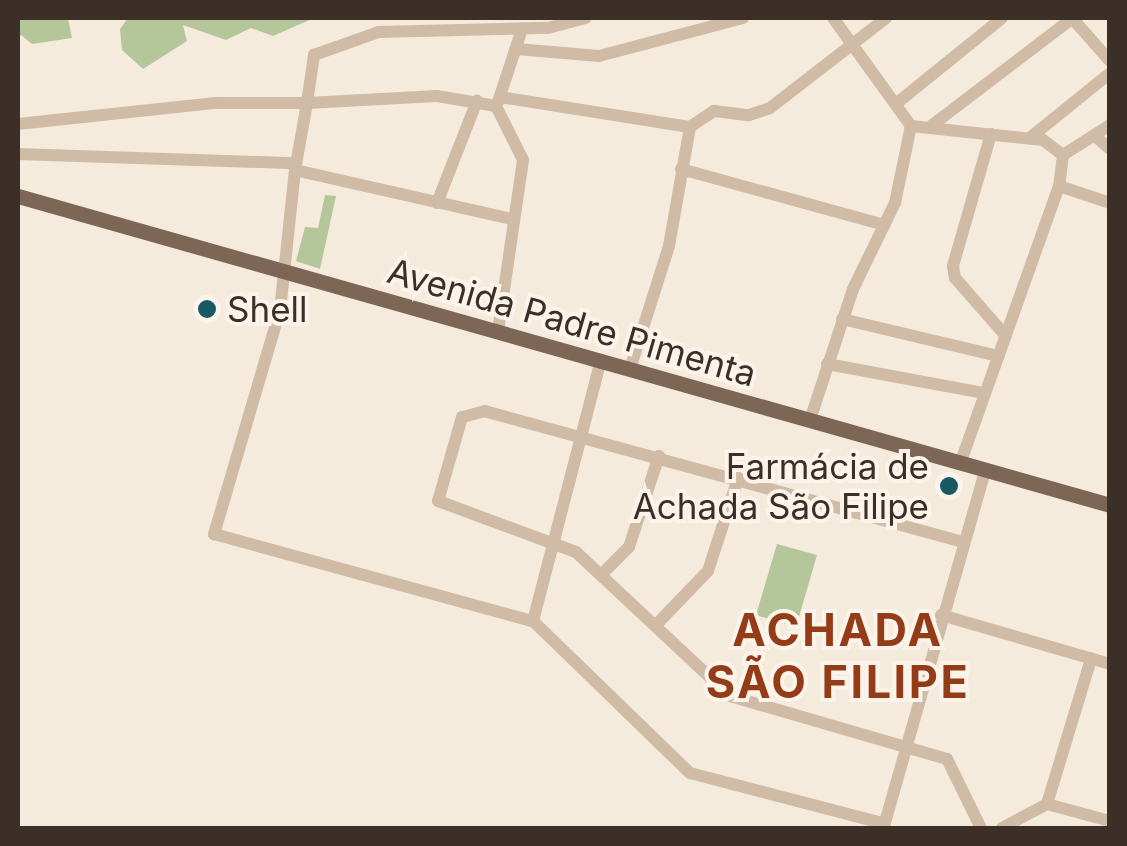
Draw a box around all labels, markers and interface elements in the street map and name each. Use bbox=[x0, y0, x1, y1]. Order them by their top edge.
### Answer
street label: Avenida Padre Pimenta bbox=[383, 249, 761, 395]
place label: Shell bbox=[227, 288, 308, 330]
marker: Shell bbox=[196, 298, 218, 320]
place label: Farmácia de Achada São Filipe bbox=[633, 445, 929, 527]
marker: Farmácia de Achada São Filipe bbox=[938, 475, 960, 497]
district label: ACHADA SÃO FILIPE bbox=[706, 603, 970, 709]

